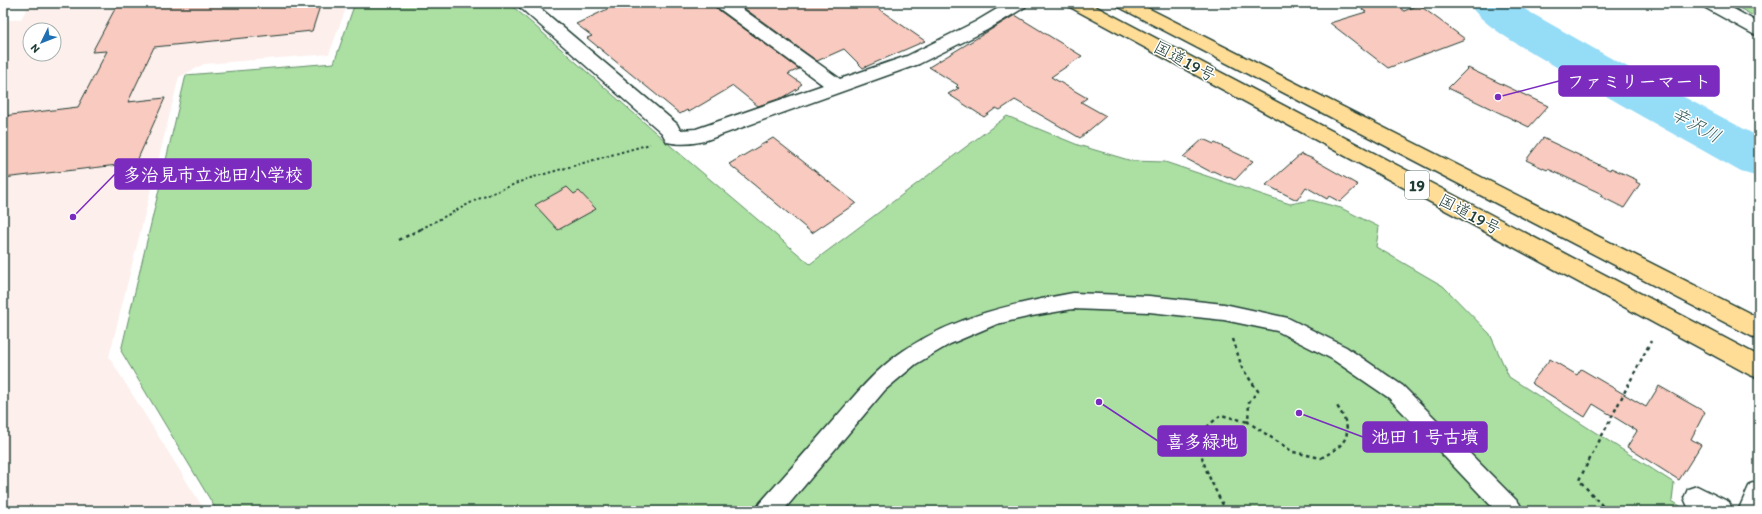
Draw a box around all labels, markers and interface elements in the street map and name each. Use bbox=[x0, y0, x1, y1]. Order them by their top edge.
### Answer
north arrow bbox=[22, 22, 62, 62]
street label: 国道19号 bbox=[1150, 36, 1220, 86]
text: N bbox=[28, 41, 42, 56]
callout: ファミリーマート bbox=[1559, 66, 1719, 96]
text: ファミリーマート bbox=[1567, 71, 1711, 93]
water label: 辛沢川 bbox=[1667, 102, 1725, 148]
callout: 多治見市立池田小学校 bbox=[115, 159, 311, 189]
text: 多治見市立池田小学校 bbox=[123, 164, 303, 186]
road number: 19 bbox=[1405, 171, 1429, 199]
street label: 国道19号 bbox=[1435, 189, 1505, 239]
callout: 池田１号古墳 bbox=[1363, 422, 1487, 452]
callout: 喜多緑地 bbox=[1158, 426, 1246, 456]
text: 池田１号古墳 bbox=[1371, 426, 1479, 448]
text: 喜多緑地 bbox=[1166, 431, 1238, 453]

